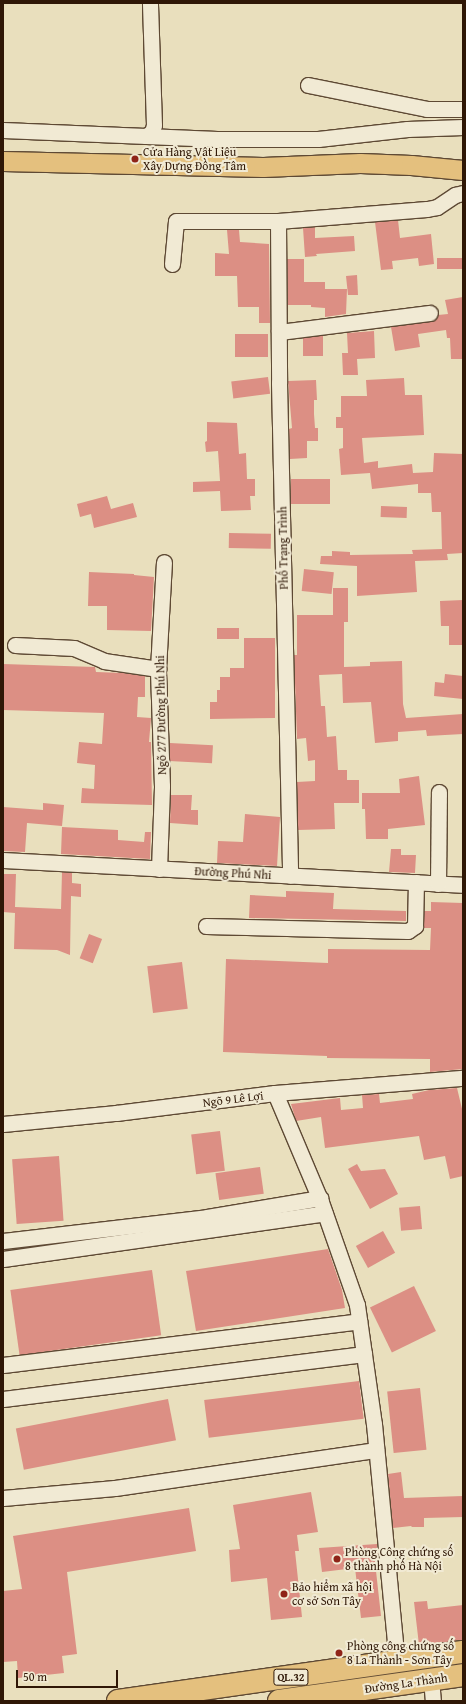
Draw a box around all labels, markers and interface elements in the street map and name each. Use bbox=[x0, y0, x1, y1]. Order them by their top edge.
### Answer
place label: Cửa Hàng Vật Liệu Xây Dựng Đồng Tâm bbox=[143, 145, 246, 173]
marker: Cửa Hàng Vật Liệu Xây Dựng Đồng Tâm bbox=[130, 154, 140, 164]
street label: Phố Trạng Trình bbox=[275, 506, 291, 590]
street label: Ngõ 277 Đường Phú Nhi bbox=[153, 655, 169, 775]
street label: Đường Phú Nhi bbox=[194, 864, 272, 882]
street label: Ngõ 9 Lê Lợi bbox=[202, 1088, 264, 1110]
place label: Phòng Công chứng số 8 thành phố Hà Nội bbox=[345, 1545, 453, 1573]
marker: Phòng Công chứng số 8 thành phố Hà Nội bbox=[332, 1554, 342, 1564]
place label: Bảo hiểm xã hội cơ sở Sơn Tây bbox=[292, 1580, 372, 1608]
marker: Bảo hiểm xã hội cơ sở Sơn Tây bbox=[279, 1589, 289, 1599]
place label: Phòng công chứng số 8 La Thành - Sơn Tây bbox=[347, 1639, 454, 1667]
marker: Phòng công chứng số 8 La Thành - Sơn Tây bbox=[334, 1648, 344, 1658]
scale bar bbox=[18, 1662, 120, 1688]
text: 50 m bbox=[23, 1668, 47, 1685]
road number: QL.32 bbox=[273, 1668, 309, 1686]
street label: Đường La Thành bbox=[364, 1670, 448, 1696]

